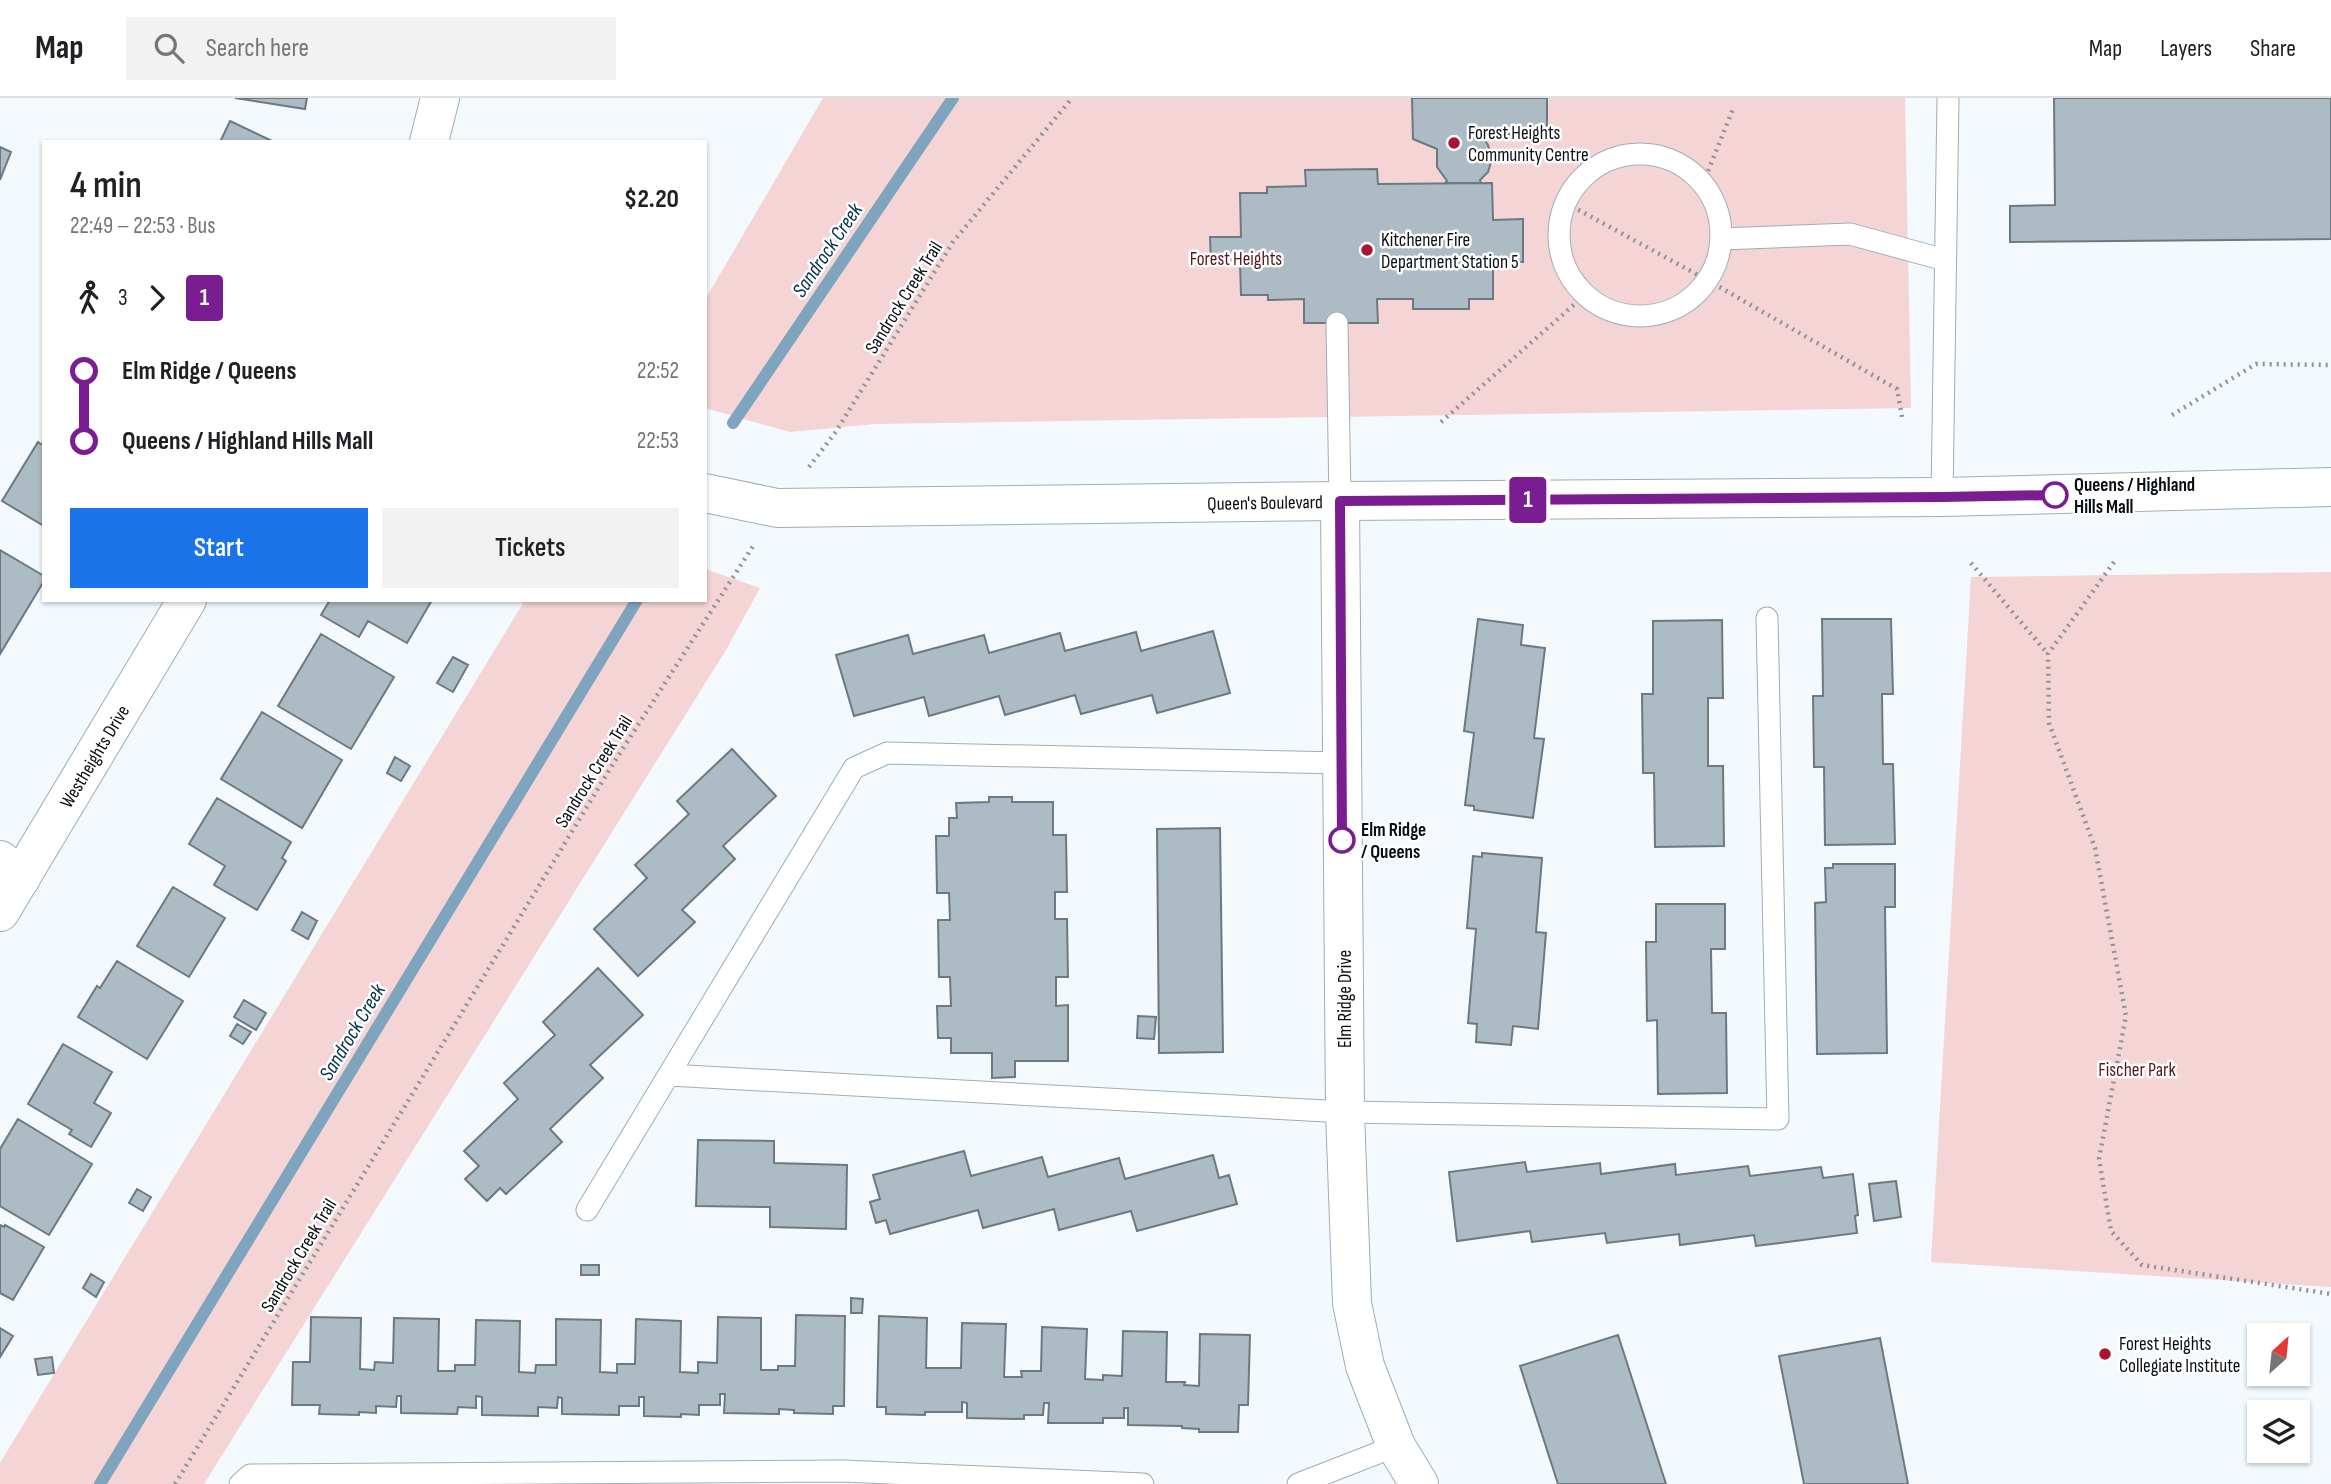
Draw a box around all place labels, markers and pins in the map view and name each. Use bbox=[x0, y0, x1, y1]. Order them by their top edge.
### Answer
place label: Forest Heights Community Centre bbox=[1468, 122, 1589, 167]
marker: Forest Heights Community Centre bbox=[1446, 135, 1462, 151]
place label: Kitchener Fire Department Station 5 bbox=[1381, 229, 1519, 274]
marker: Kitchener Fire Department Station 5 bbox=[1359, 242, 1375, 258]
place label: Queens / Highland Hills Mall bbox=[2074, 474, 2195, 519]
marker: Queens / Highland Hills Mall bbox=[2042, 482, 2068, 508]
place label: Elm Ridge / Queens bbox=[1361, 819, 1426, 864]
marker: Elm Ridge / Queens bbox=[1329, 827, 1355, 853]
place label: Forest Heights Collegiate Institute bbox=[2119, 1333, 2241, 1378]
marker: Forest Heights Collegiate Institute bbox=[2097, 1346, 2113, 1362]

